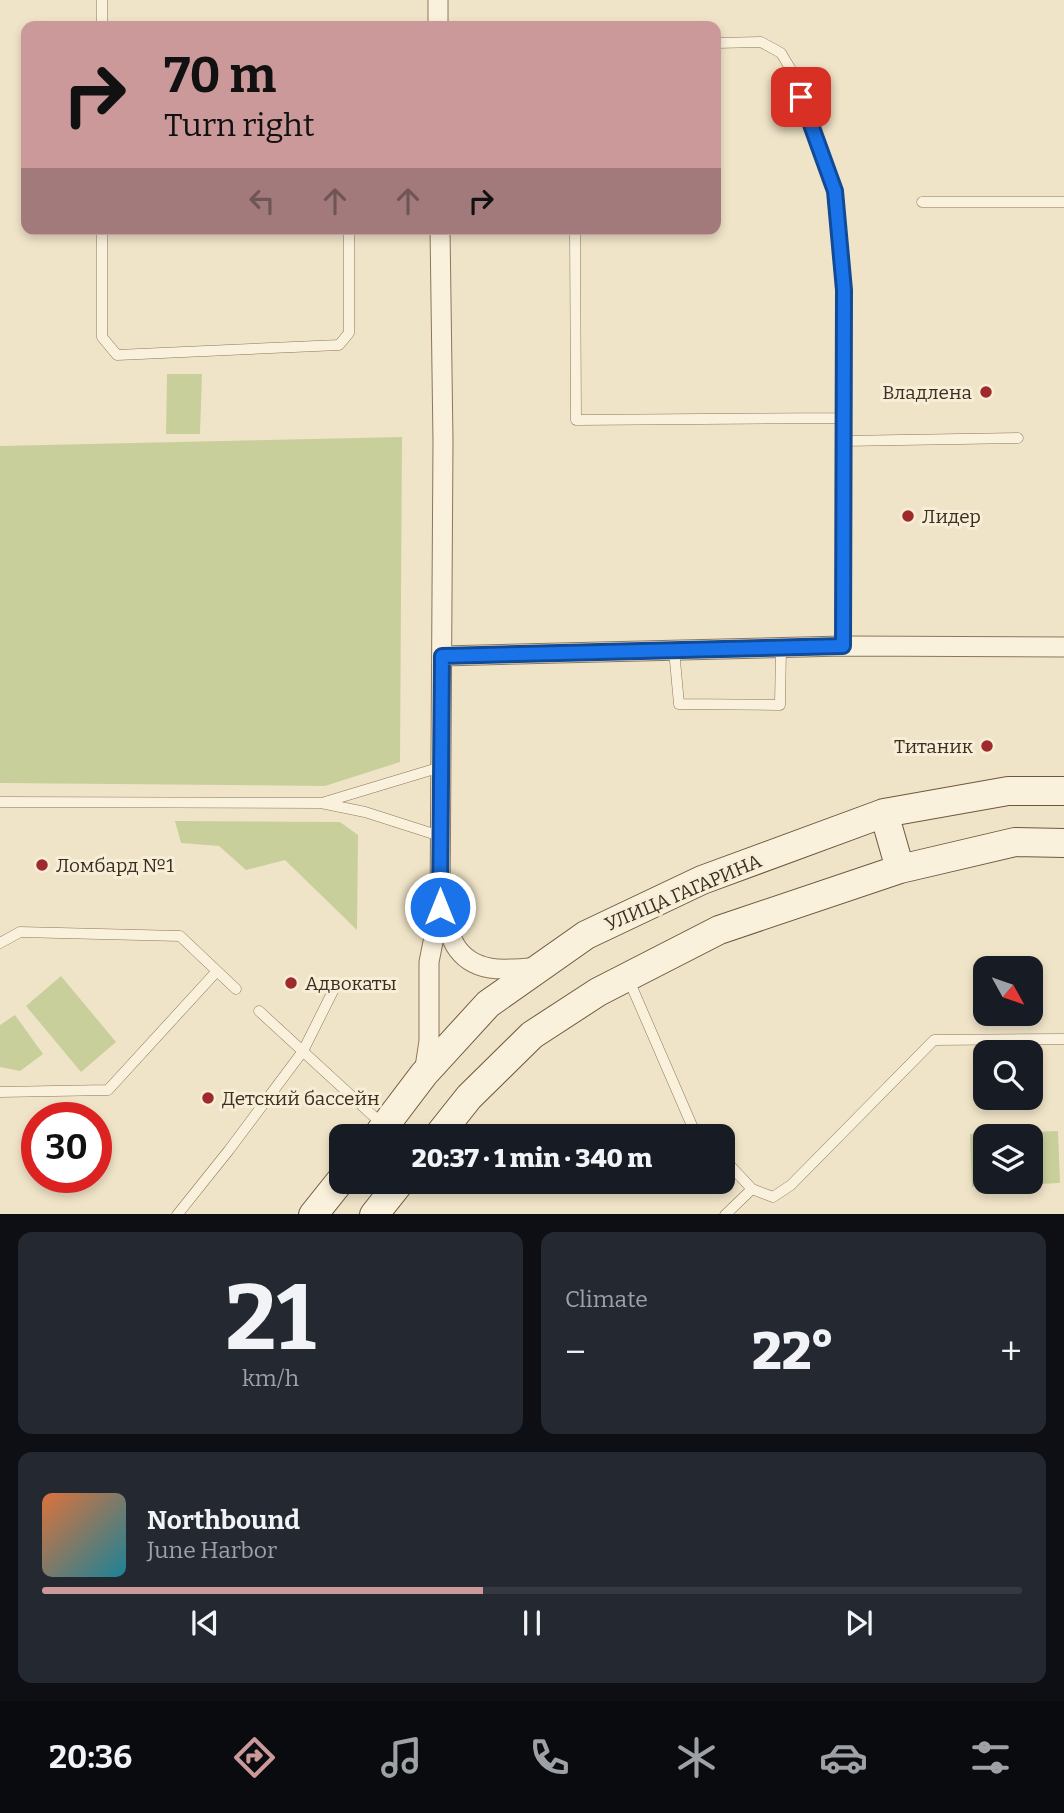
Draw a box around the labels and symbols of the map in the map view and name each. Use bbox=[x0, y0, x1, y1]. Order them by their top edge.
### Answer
pin bbox=[771, 67, 831, 127]
place label: Владлена bbox=[882, 381, 973, 404]
marker: Владлена bbox=[978, 384, 994, 400]
place label: Лидер bbox=[922, 505, 981, 528]
marker: Лидер bbox=[900, 508, 916, 524]
place label: Титаник bbox=[894, 735, 974, 758]
marker: Титаник bbox=[979, 738, 995, 754]
street label: УЛИЦА ГАГАРИНА bbox=[601, 849, 765, 936]
place label: Ломбард №1 bbox=[56, 854, 174, 877]
marker: Ломбард №1 bbox=[34, 857, 50, 873]
position arrow bbox=[403, 870, 477, 944]
north arrow bbox=[973, 956, 1043, 1026]
place label: Адвокаты bbox=[305, 972, 397, 995]
marker: Адвокаты bbox=[283, 975, 299, 991]
place label: Детский бассейн bbox=[222, 1087, 380, 1110]
marker: Детский бассейн bbox=[200, 1090, 216, 1106]
speed limit sign: 30 bbox=[21, 1102, 112, 1193]

